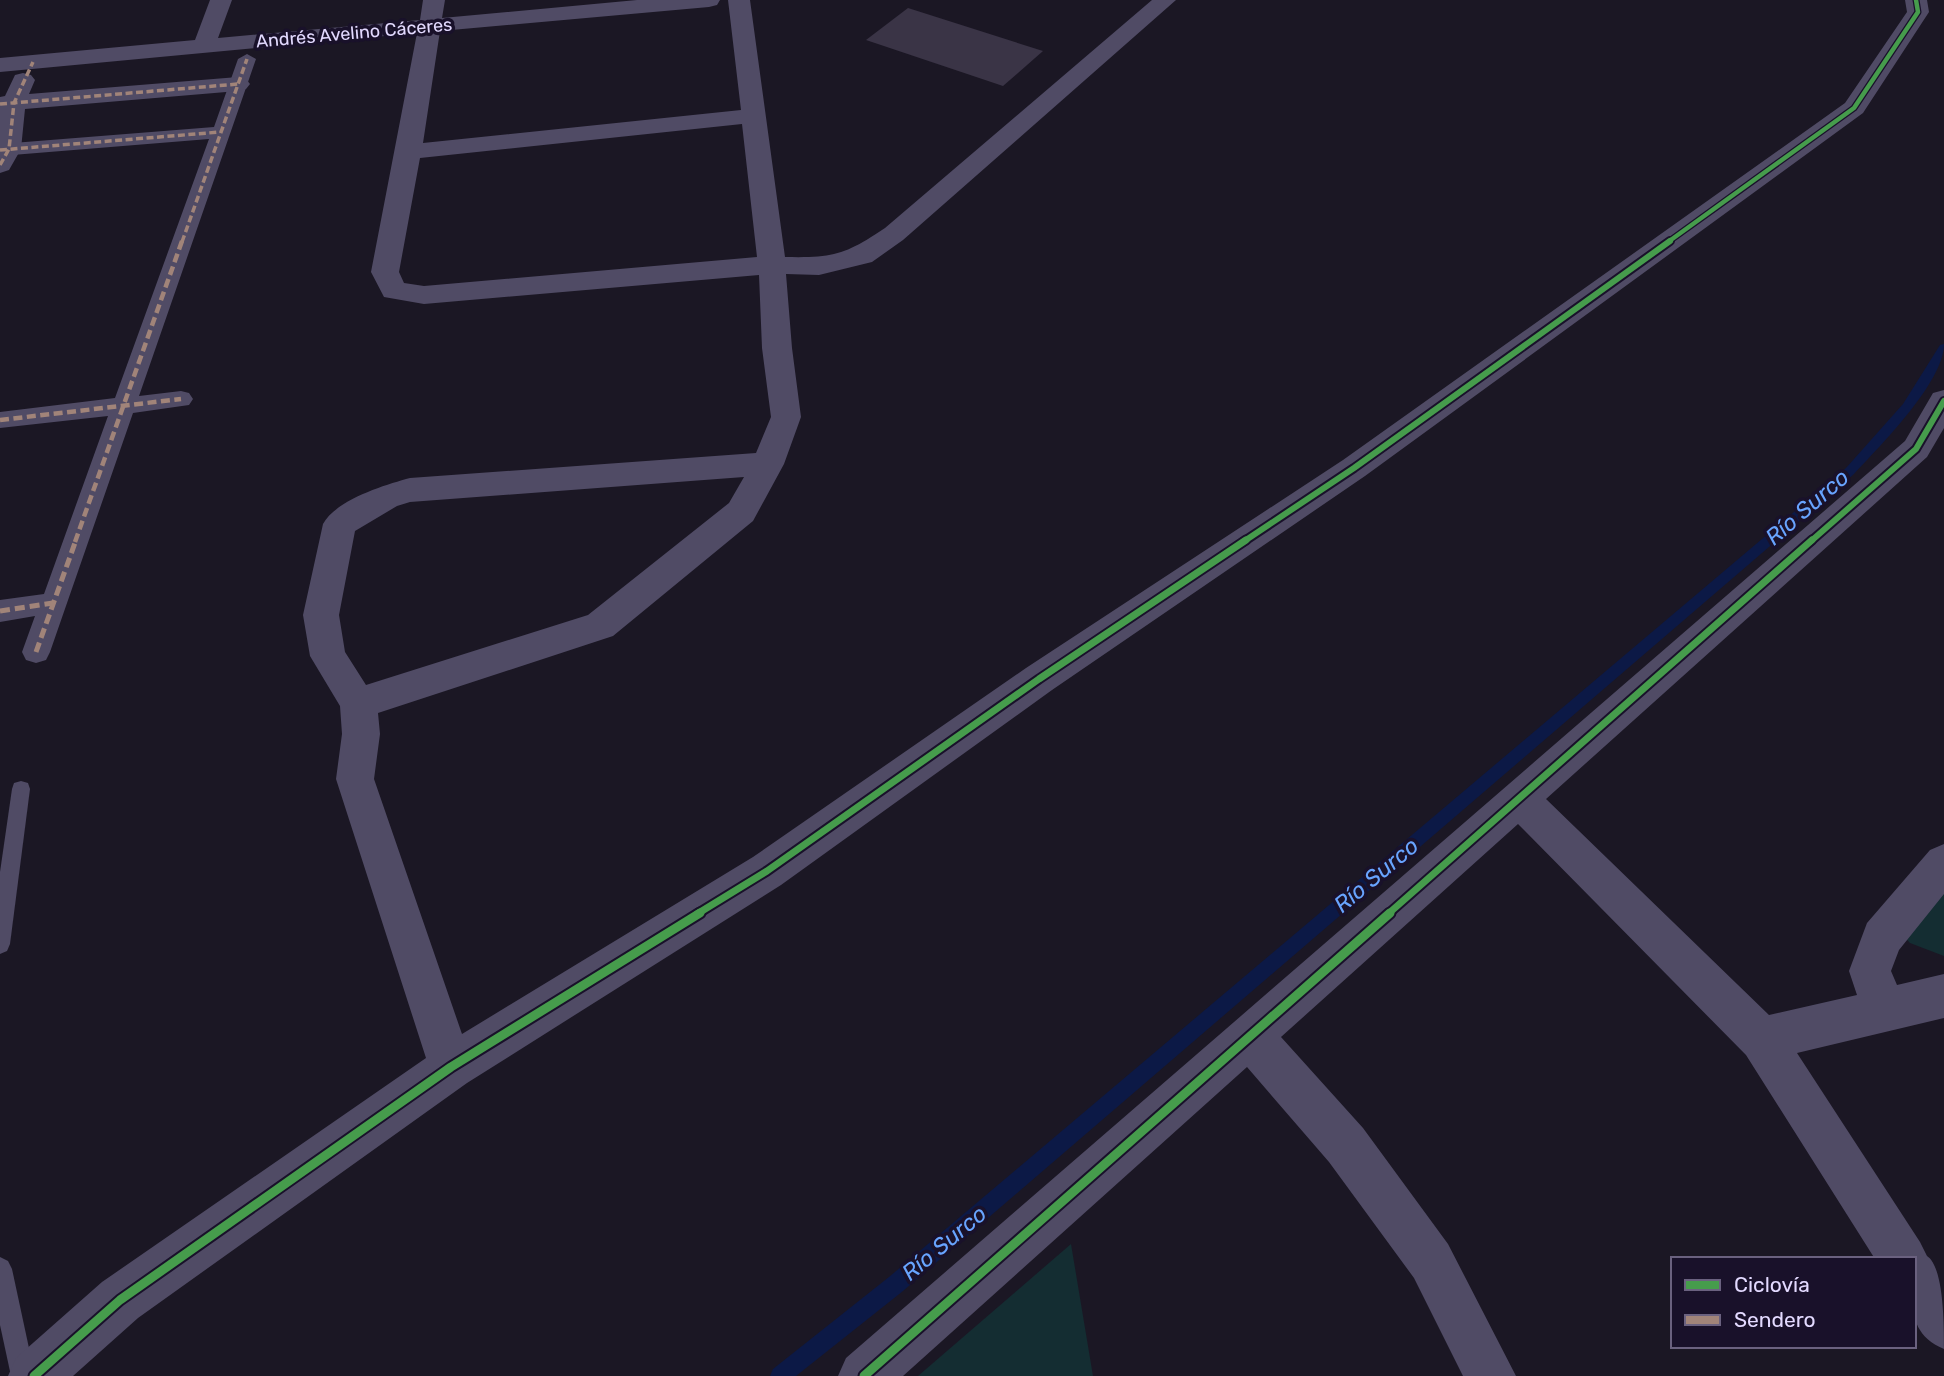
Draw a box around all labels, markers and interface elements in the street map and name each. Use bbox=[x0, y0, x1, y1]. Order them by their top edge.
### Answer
street label: Andrés Avelino Cáceres bbox=[255, 13, 453, 53]
water label: Río Surco bbox=[1759, 463, 1855, 551]
water label: Río Surco bbox=[1328, 831, 1424, 919]
water label: Río Surco bbox=[896, 1199, 992, 1287]
legend bbox=[1671, 1257, 1916, 1348]
text: Ciclovía bbox=[1734, 1272, 1810, 1297]
text: Sendero bbox=[1734, 1307, 1816, 1332]

